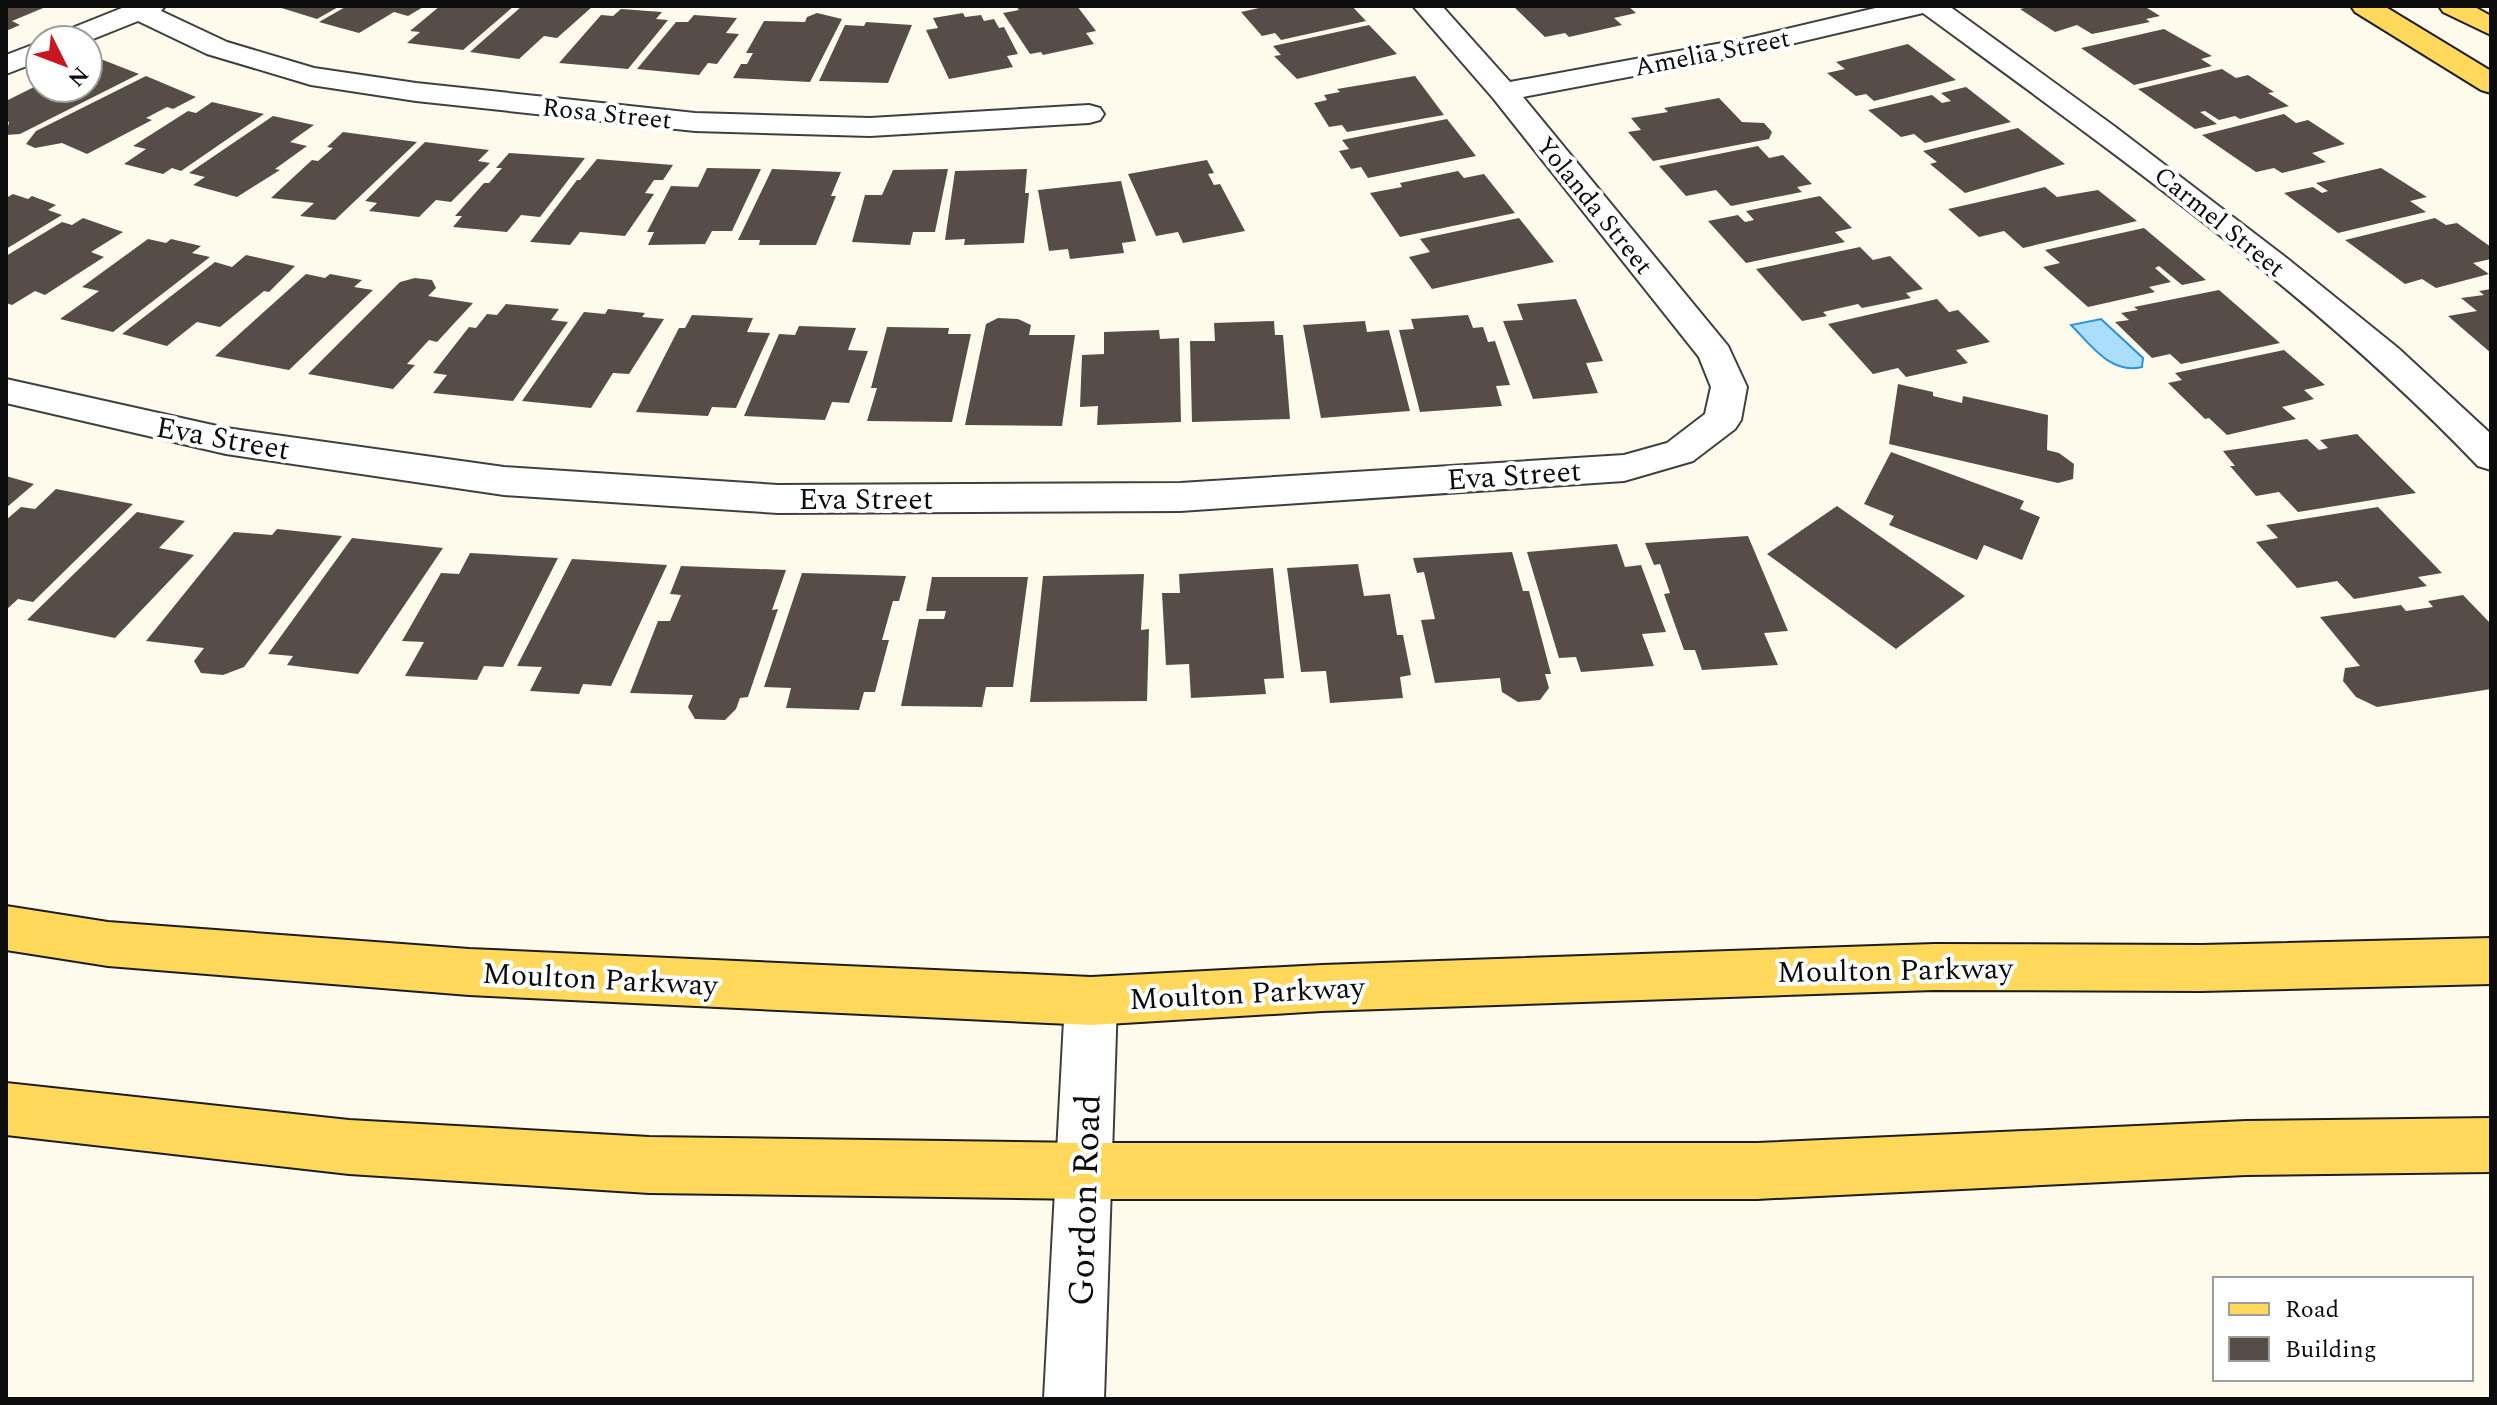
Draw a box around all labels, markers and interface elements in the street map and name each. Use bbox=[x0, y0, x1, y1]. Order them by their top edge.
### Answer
street label: Amelia Street bbox=[1631, 18, 1793, 88]
north arrow bbox=[24, 24, 104, 104]
text: N bbox=[59, 59, 96, 94]
street label: Rosa Street bbox=[540, 87, 674, 141]
street label: Yolanda Street bbox=[1526, 128, 1663, 284]
street label: Carmel Street bbox=[2145, 156, 2294, 287]
street label: Eva Street bbox=[152, 405, 293, 473]
street label: Eva Street bbox=[1445, 448, 1583, 504]
street label: Eva Street bbox=[799, 477, 933, 523]
street label: Moulton Parkway bbox=[1777, 946, 2015, 996]
street label: Moulton Parkway bbox=[481, 951, 720, 1009]
street label: Moulton Parkway bbox=[1128, 965, 1368, 1023]
street label: Gordon Road bbox=[1054, 1093, 1117, 1307]
legend bbox=[2213, 1277, 2473, 1381]
text: Road bbox=[2285, 1292, 2339, 1328]
text: Building bbox=[2285, 1332, 2377, 1368]

